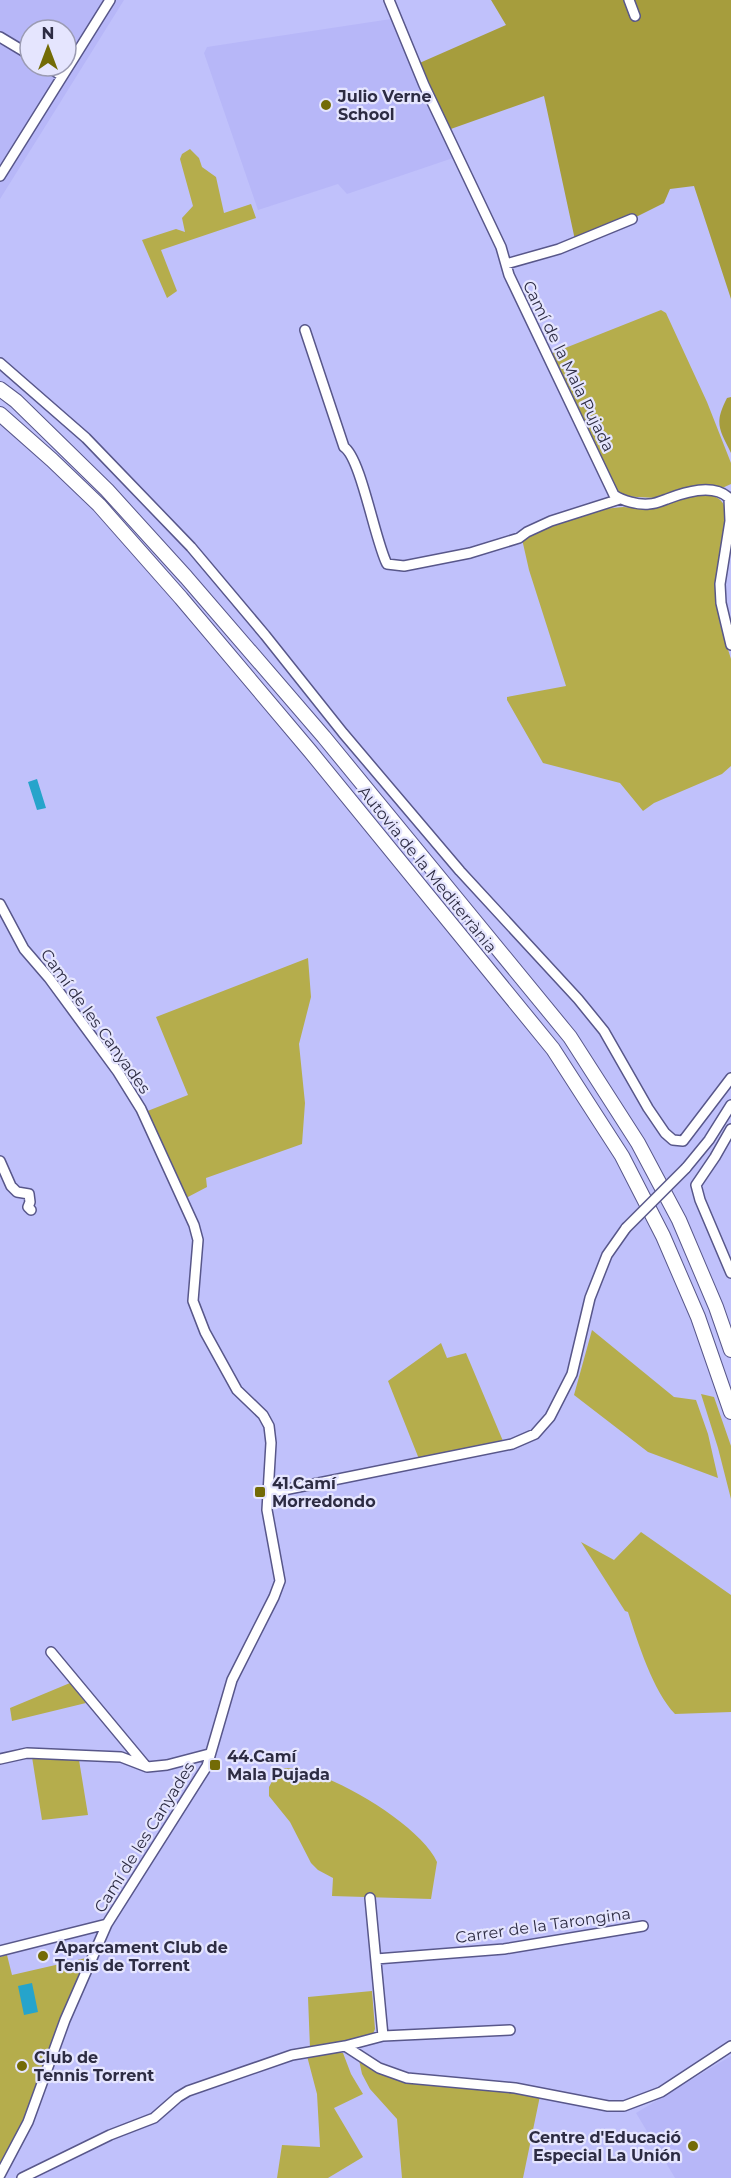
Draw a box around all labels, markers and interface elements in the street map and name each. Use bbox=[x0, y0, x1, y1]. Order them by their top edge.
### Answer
north arrow bbox=[18, 18, 78, 78]
text: N bbox=[42, 24, 54, 43]
place label: Julio Verne School bbox=[337, 87, 432, 124]
marker: Julio Verne School bbox=[319, 98, 333, 112]
street label: Camí de la Mala Pujada bbox=[519, 278, 618, 455]
street label: Autovia de la Mediterrània bbox=[354, 782, 501, 957]
street label: Camí de les Canyades bbox=[37, 945, 155, 1097]
place label: 41.Camí Morredondo bbox=[272, 1474, 376, 1511]
marker: 41.Camí Morredondo bbox=[253, 1485, 267, 1499]
place label: 44.Camí Mala Pujada bbox=[227, 1747, 330, 1784]
street label: Camí de les Canyades bbox=[90, 1758, 199, 1916]
marker: 44.Camí Mala Pujada bbox=[208, 1758, 222, 1772]
street label: Carrer de la Tarongina bbox=[454, 1904, 632, 1947]
place label: Aparcament Club de Tenis de Torrent bbox=[54, 1938, 228, 1975]
marker: Aparcament Club de Tenis de Torrent bbox=[36, 1949, 50, 1963]
place label: Club de Tennis Torrent bbox=[34, 2048, 154, 2085]
marker: Club de Tennis Torrent bbox=[15, 2059, 29, 2073]
place label: Centre d'Educació Especial La Unión bbox=[529, 2128, 681, 2165]
marker: Centre d'Educació Especial La Unión bbox=[686, 2139, 700, 2153]

